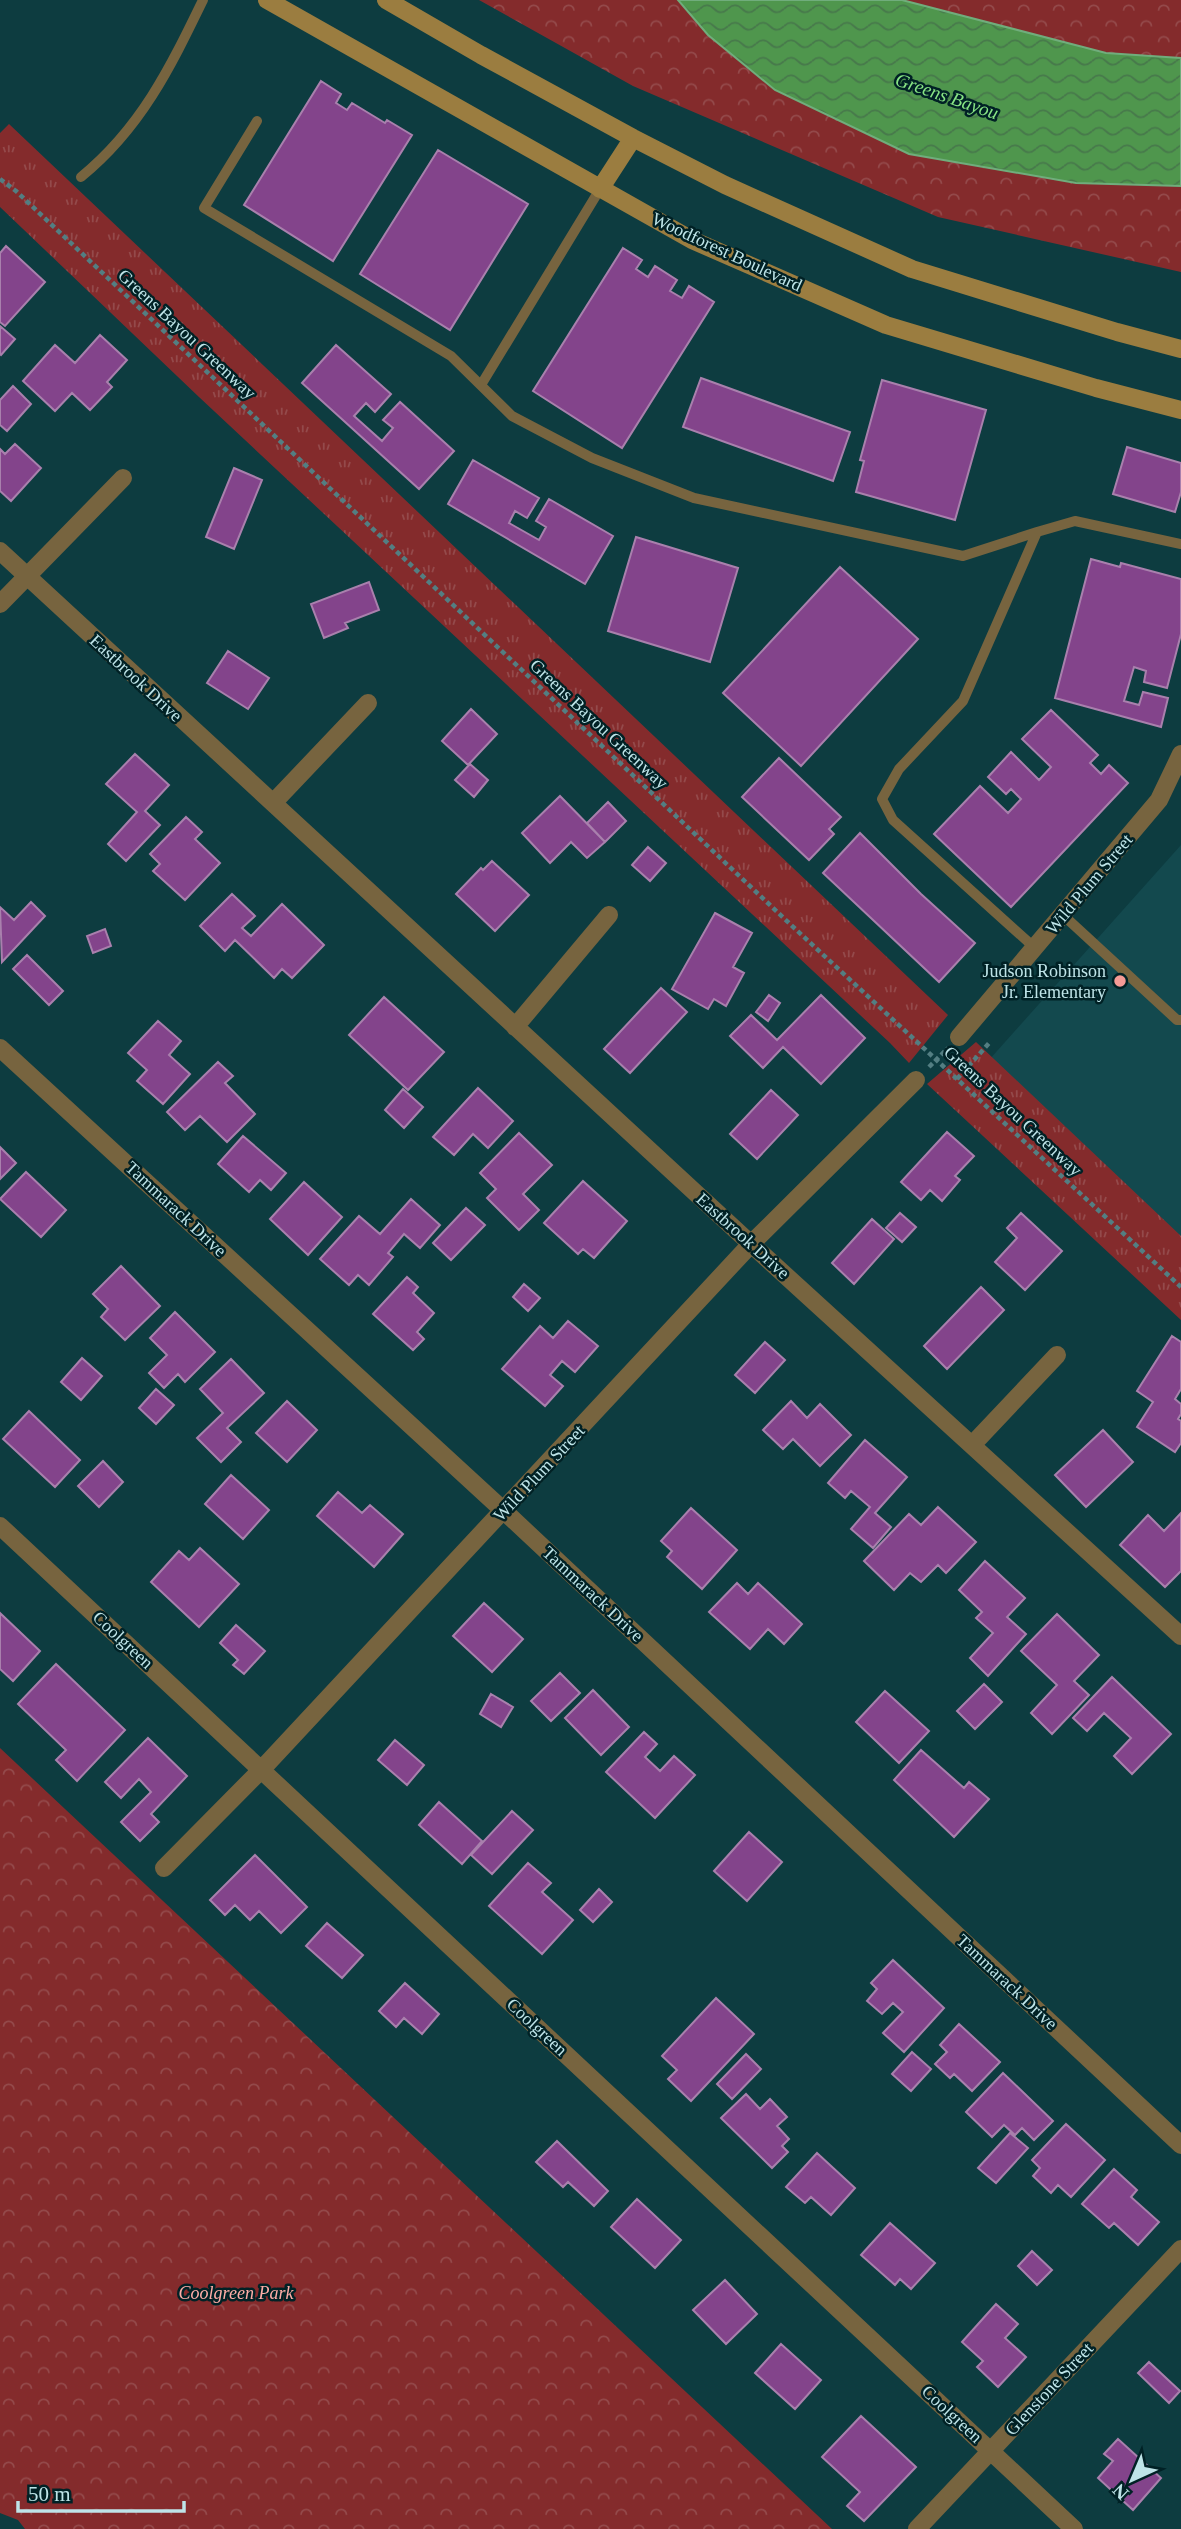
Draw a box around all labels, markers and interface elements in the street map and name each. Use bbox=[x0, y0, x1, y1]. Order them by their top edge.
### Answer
water label: Greens Bayou bbox=[893, 69, 1001, 123]
street label: Woodforest Boulevard bbox=[649, 208, 805, 296]
street label: Greens Bayou Greenway bbox=[114, 265, 260, 403]
street label: Eastbrook Drive bbox=[86, 630, 186, 726]
street label: Greens Bayou Greenway bbox=[526, 655, 672, 793]
street label: Wild Plum Street bbox=[1041, 830, 1137, 938]
place label: Judson Robinson Jr. Elementary bbox=[982, 961, 1106, 1002]
marker: Judson Robinson Jr. Elementary bbox=[1112, 973, 1128, 989]
street label: Greens Bayou Greenway bbox=[940, 1042, 1086, 1180]
street label: Tammarack Drive bbox=[122, 1157, 230, 1261]
street label: Eastbrook Drive bbox=[692, 1189, 794, 1283]
street label: Wild Plum Street bbox=[489, 1421, 589, 1525]
street label: Tammarack Drive bbox=[539, 1542, 647, 1646]
street label: Coolgreen bbox=[89, 1607, 157, 1673]
street label: Tammarack Drive bbox=[953, 1930, 1061, 2034]
street label: Coolgreen bbox=[503, 1994, 571, 2060]
park label: Coolgreen Park bbox=[179, 2283, 294, 2303]
street label: Glenstone Street bbox=[1001, 2338, 1097, 2440]
street label: Coolgreen bbox=[918, 2381, 986, 2447]
north arrow bbox=[1097, 2445, 1167, 2515]
scale bar bbox=[18, 2470, 184, 2514]
text: N bbox=[1108, 2479, 1133, 2504]
text: 50 m bbox=[28, 2482, 71, 2506]

